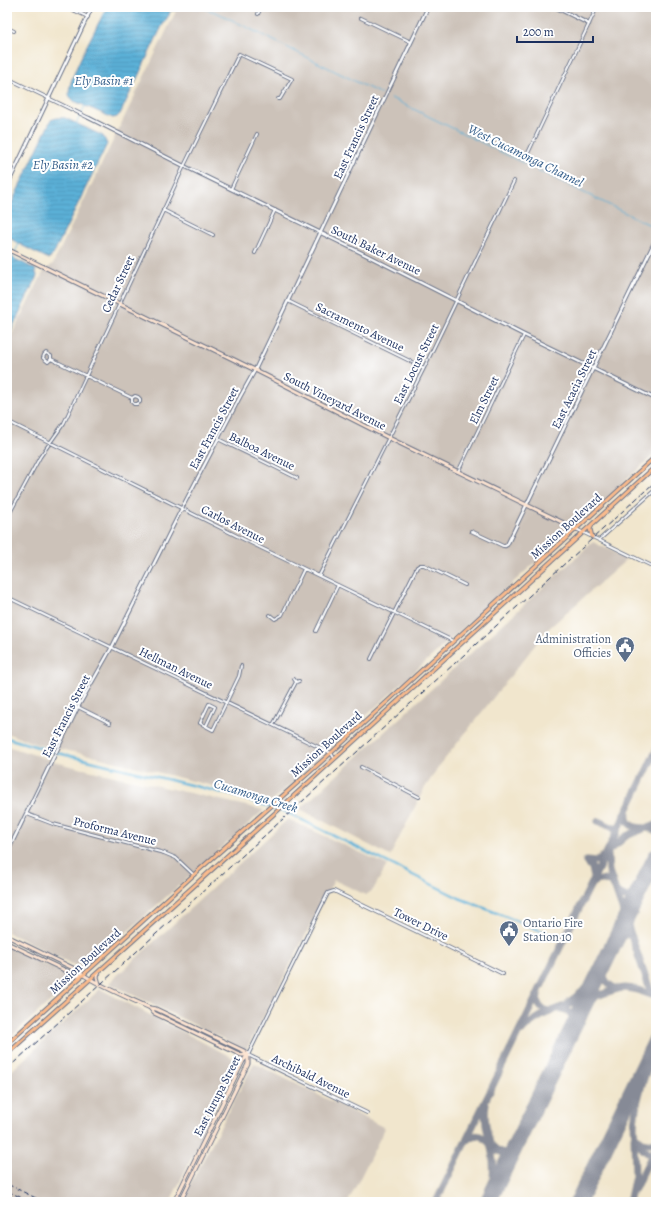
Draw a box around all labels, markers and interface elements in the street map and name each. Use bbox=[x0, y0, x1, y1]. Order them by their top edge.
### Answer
scale bar bbox=[517, 18, 593, 44]
text: 200 m bbox=[523, 24, 554, 40]
water label: Ely Basin #1 bbox=[75, 72, 133, 89]
street label: East Francis Street bbox=[329, 92, 383, 182]
water label: West Cucamonga Channel bbox=[465, 120, 587, 191]
water label: Ely Basin #2 bbox=[33, 156, 93, 173]
street label: South Baker Avenue bbox=[328, 221, 424, 279]
street label: Cedar Street bbox=[98, 253, 138, 315]
street label: Sacramento Avenue bbox=[313, 299, 407, 355]
street label: East Locust Street bbox=[390, 321, 442, 407]
street label: East Acacia Street bbox=[548, 346, 600, 432]
street label: South Vineyard Avenue bbox=[281, 368, 389, 434]
street label: Elm Street bbox=[465, 373, 503, 427]
street label: East Francis Street bbox=[185, 384, 243, 472]
street label: Balboa Avenue bbox=[226, 428, 298, 474]
street label: Mission Boulevard bbox=[527, 489, 606, 562]
street label: Carlos Avenue bbox=[198, 501, 268, 547]
place label: Administration Officies bbox=[535, 631, 611, 661]
public building icon: Administration Officies bbox=[614, 635, 636, 663]
street label: Hellman Avenue bbox=[136, 643, 216, 693]
street label: East Francis Street bbox=[38, 672, 94, 760]
street label: Mission Boulevard bbox=[287, 707, 366, 780]
water label: Cucamonga Creek bbox=[212, 775, 300, 816]
street label: Proforma Avenue bbox=[72, 813, 158, 849]
street label: Tower Drive bbox=[391, 904, 451, 944]
place label: Ontario Fire Station 10 bbox=[523, 915, 583, 945]
public building icon: Ontario Fire Station 10 bbox=[498, 919, 520, 947]
street label: Mission Boulevard bbox=[46, 924, 125, 997]
street label: Archibald Avenue bbox=[268, 1050, 353, 1102]
street label: East Jurupa Street bbox=[190, 1053, 244, 1139]

